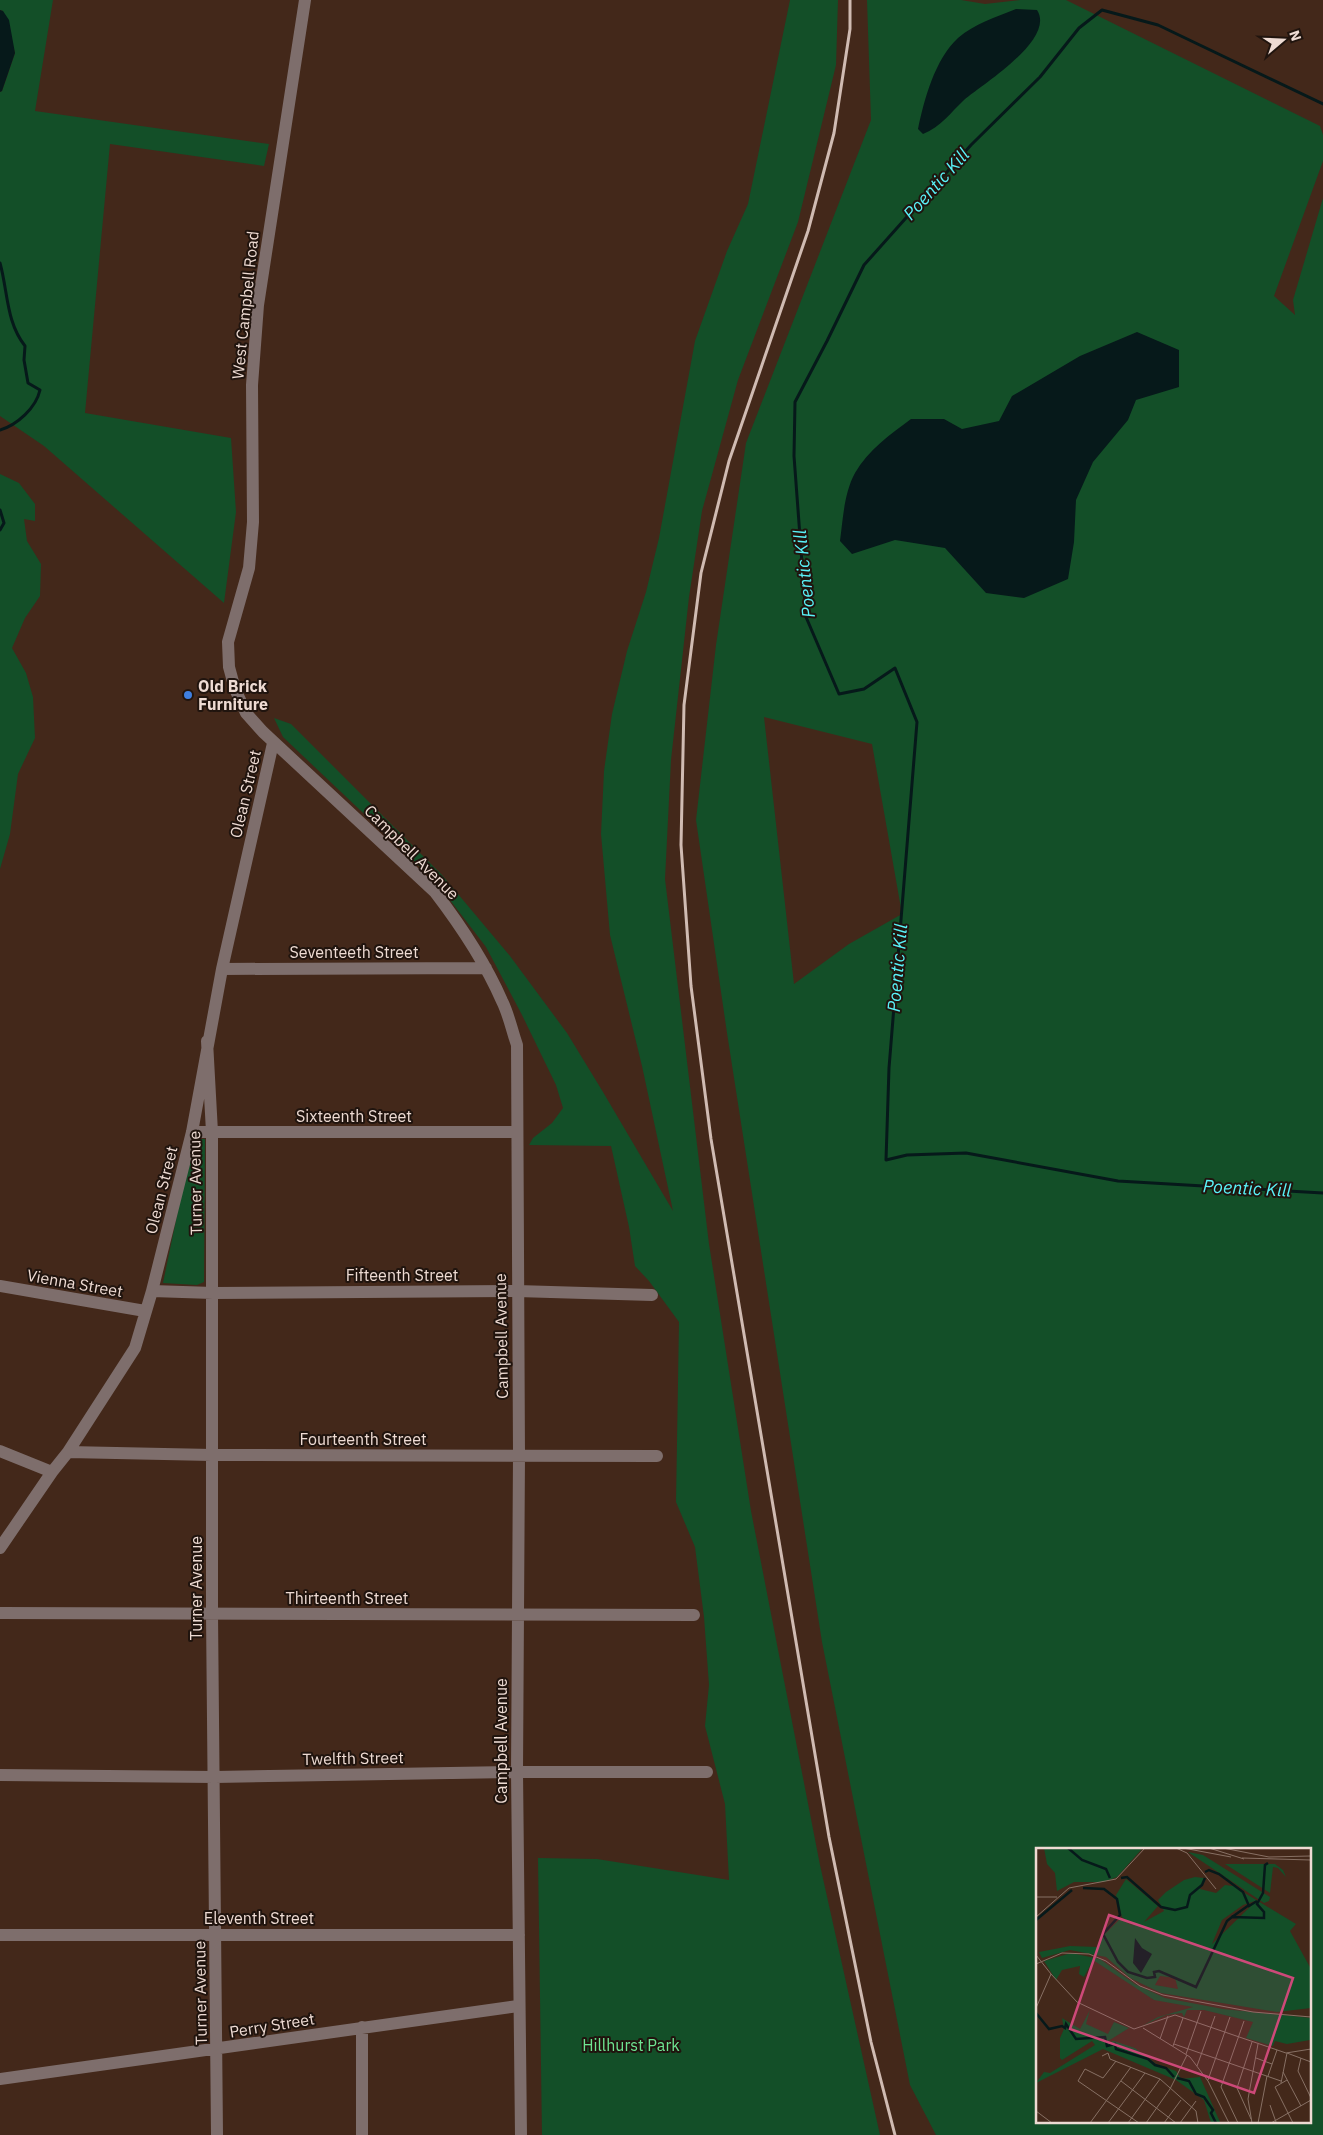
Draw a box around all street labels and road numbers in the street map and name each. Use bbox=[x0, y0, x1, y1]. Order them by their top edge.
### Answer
street label: West Campbell Road bbox=[227, 230, 263, 380]
street label: Olean Street bbox=[225, 748, 265, 840]
street label: Campbell Avenue bbox=[361, 801, 464, 904]
street label: Seventeeth Street bbox=[289, 942, 419, 962]
street label: Sixteenth Street bbox=[296, 1106, 412, 1126]
street label: Turner Avenue bbox=[184, 1130, 206, 1235]
street label: Olean Street bbox=[140, 1144, 182, 1236]
street label: Vienna Street bbox=[26, 1265, 124, 1301]
street label: Fifteenth Street bbox=[346, 1265, 458, 1285]
street label: Campbell Avenue bbox=[490, 1273, 512, 1399]
street label: Fourteenth Street bbox=[299, 1429, 427, 1449]
street label: Turner Avenue bbox=[186, 1536, 206, 1640]
street label: Thirteenth Street bbox=[286, 1588, 408, 1608]
street label: Campbell Avenue bbox=[491, 1678, 511, 1804]
street label: Twelfth Street bbox=[302, 1747, 404, 1769]
street label: Eleventh Street bbox=[204, 1908, 314, 1928]
street label: Turner Avenue bbox=[189, 1940, 211, 2045]
street label: Perry Street bbox=[228, 2008, 316, 2042]

